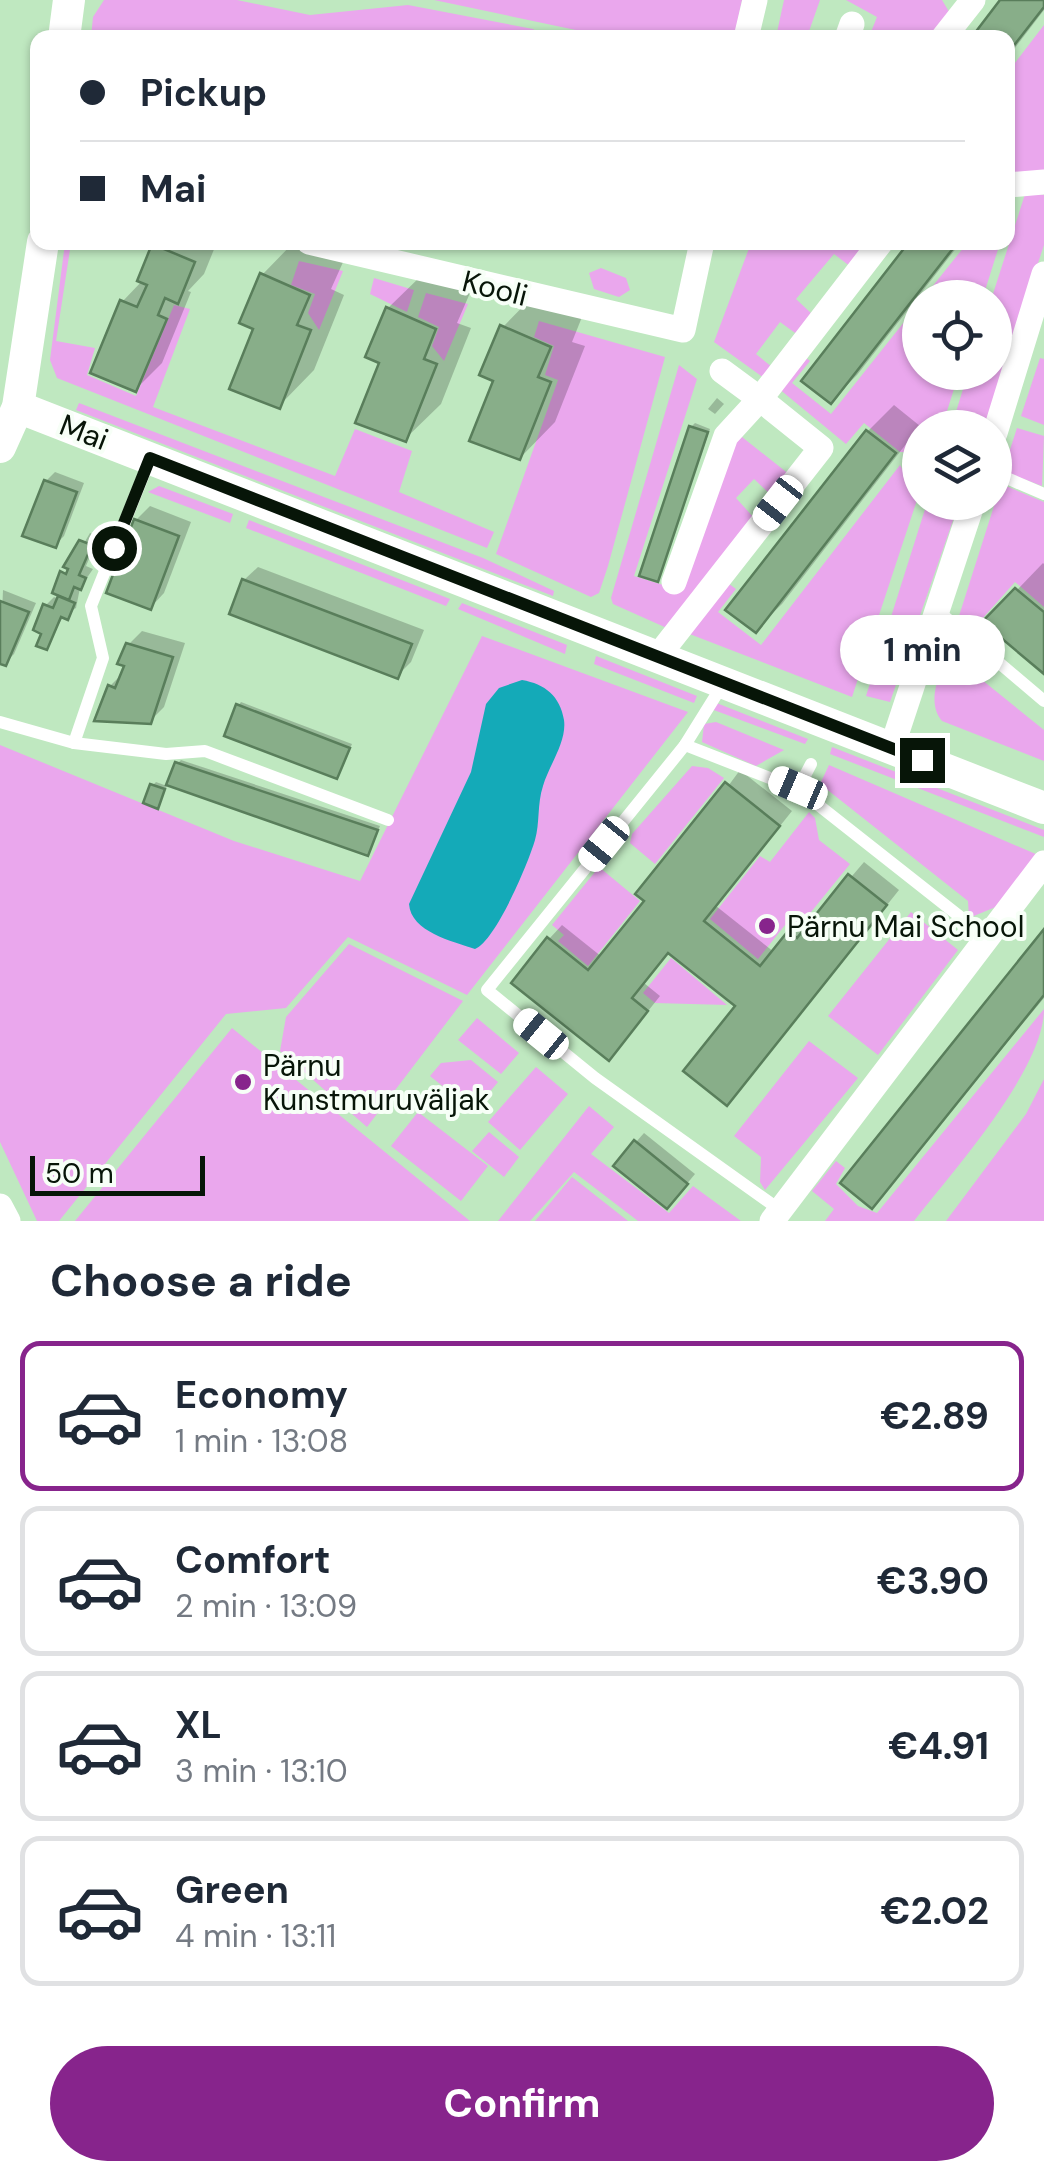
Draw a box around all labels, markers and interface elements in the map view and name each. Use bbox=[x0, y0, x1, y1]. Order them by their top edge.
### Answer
text: Pickup bbox=[140, 68, 267, 118]
text: Mai bbox=[140, 164, 206, 214]
street label: Kooli bbox=[458, 261, 532, 315]
map controls bbox=[902, 280, 1012, 520]
button: locate bbox=[902, 280, 1012, 390]
street label: Mai bbox=[54, 405, 114, 459]
button: layers bbox=[902, 410, 1012, 520]
car bbox=[748, 470, 808, 536]
route start bbox=[92, 526, 137, 571]
callout: 1 min bbox=[840, 615, 1004, 685]
text: 1 min bbox=[884, 629, 961, 671]
route end bbox=[900, 738, 945, 783]
car bbox=[765, 762, 831, 814]
car bbox=[573, 811, 635, 877]
place label: Pärnu Mai School bbox=[787, 907, 1024, 946]
marker: Pärnu Mai School bbox=[756, 915, 778, 937]
car bbox=[508, 1003, 574, 1065]
place label: Pärnu Kunstmuruväljak bbox=[263, 1046, 490, 1119]
marker: Pärnu Kunstmuruväljak bbox=[232, 1071, 254, 1093]
scale bar bbox=[30, 1151, 205, 1196]
text: 50 m bbox=[45, 1155, 114, 1192]
text: Choose a ride bbox=[50, 1251, 352, 1310]
text: Economy bbox=[175, 1370, 348, 1420]
icon: car bbox=[55, 1371, 145, 1461]
text: €2.89 bbox=[880, 1391, 989, 1441]
text: 1 min · 13:08 bbox=[175, 1420, 348, 1462]
text: Comfort bbox=[175, 1535, 331, 1585]
icon: car bbox=[55, 1536, 145, 1626]
text: €3.90 bbox=[877, 1556, 989, 1606]
text: 2 min · 13:09 bbox=[175, 1585, 357, 1627]
text: XL bbox=[175, 1700, 222, 1750]
icon: car bbox=[55, 1701, 145, 1791]
text: €4.91 bbox=[888, 1721, 989, 1771]
text: 3 min · 13:10 bbox=[175, 1750, 348, 1792]
text: Green bbox=[175, 1865, 289, 1915]
icon: car bbox=[55, 1866, 145, 1956]
text: €2.02 bbox=[880, 1886, 989, 1936]
text: 4 min · 13:11 bbox=[175, 1915, 336, 1957]
button: Confirm bbox=[50, 2046, 994, 2161]

